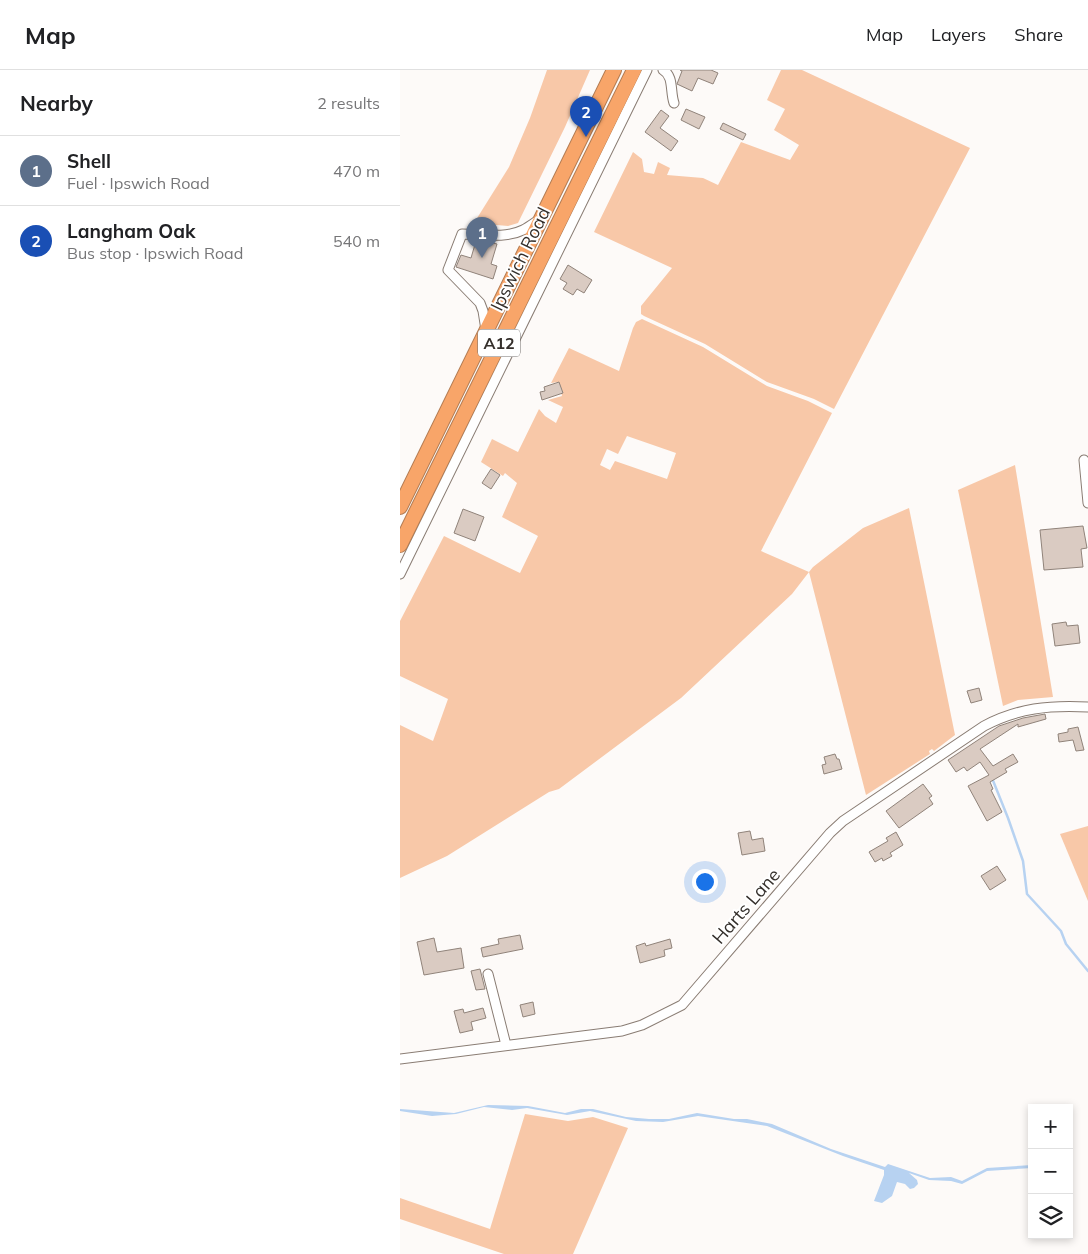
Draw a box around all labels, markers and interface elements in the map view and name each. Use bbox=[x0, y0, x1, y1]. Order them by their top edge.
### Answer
text: Map bbox=[25, 20, 76, 50]
text: Map bbox=[866, 23, 903, 46]
text: Layers bbox=[931, 23, 986, 46]
text: Share bbox=[1014, 23, 1063, 46]
text: Nearby bbox=[20, 90, 93, 116]
text: 2 results bbox=[317, 93, 380, 113]
pin: 2 bbox=[570, 96, 602, 137]
text: Shell bbox=[67, 149, 111, 173]
text: 1 bbox=[31, 161, 41, 181]
text: 470 m bbox=[333, 161, 380, 181]
text: Fuel · Ipswich Road bbox=[67, 173, 210, 193]
street label: Ipswich Road bbox=[485, 203, 555, 315]
pin: 1 bbox=[466, 217, 498, 258]
text: Langham Oak bbox=[67, 219, 195, 243]
text: 2 bbox=[31, 231, 41, 251]
text: 540 m bbox=[333, 231, 380, 251]
text: Bus stop · Ipswich Road bbox=[67, 243, 243, 263]
road number: A12 bbox=[478, 330, 520, 356]
street label: Harts Lane bbox=[707, 864, 785, 948]
your location bbox=[692, 869, 718, 895]
map controls bbox=[1028, 1104, 1073, 1239]
button: + bbox=[1028, 1104, 1073, 1149]
button: − bbox=[1028, 1149, 1073, 1194]
button: layers bbox=[1028, 1194, 1073, 1239]

